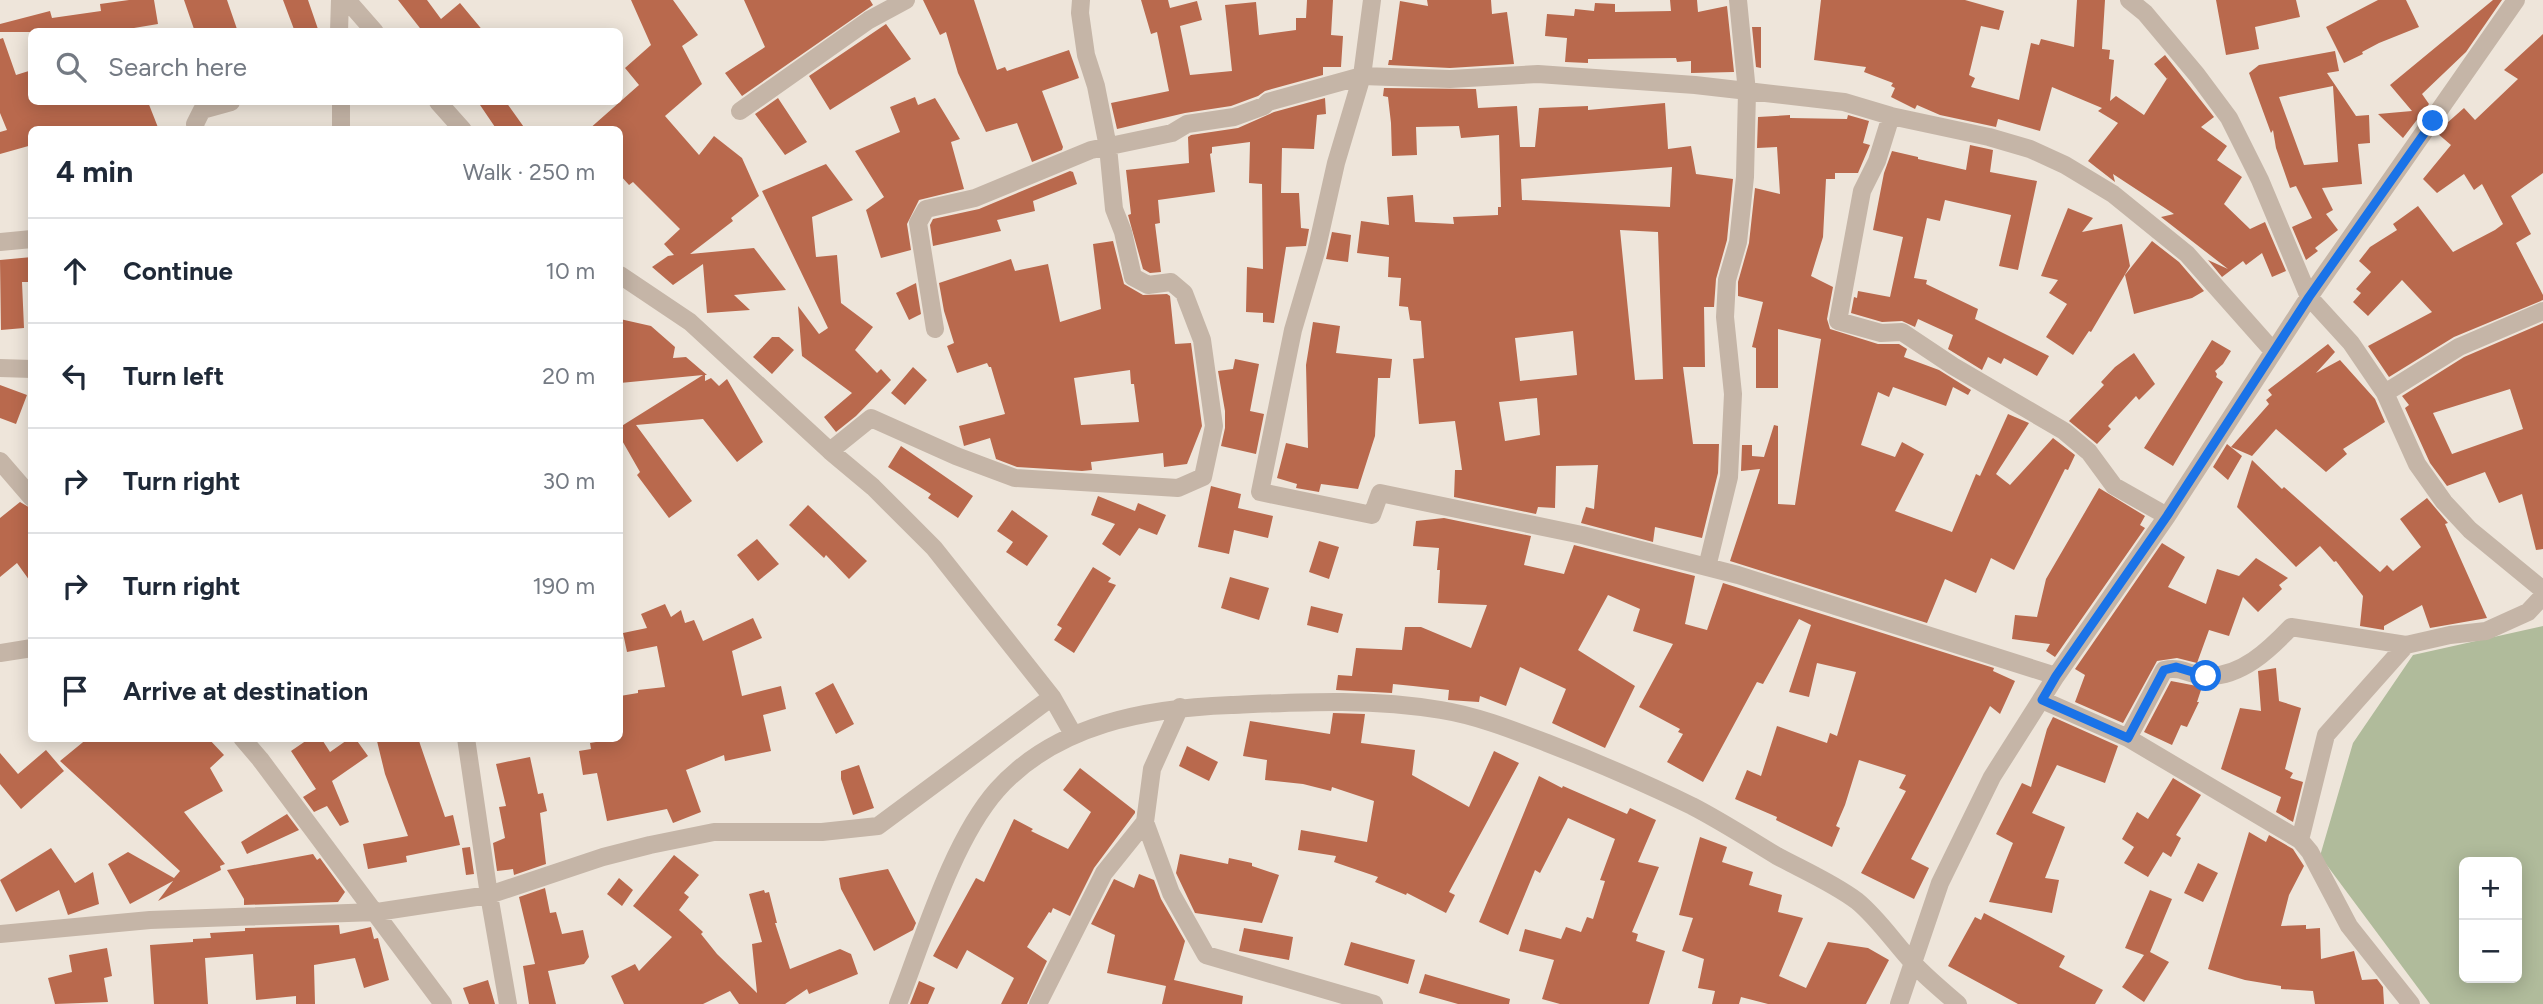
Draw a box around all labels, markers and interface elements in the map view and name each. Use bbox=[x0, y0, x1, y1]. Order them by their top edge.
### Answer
search box bbox=[28, 28, 623, 105]
icon: search bbox=[52, 48, 90, 86]
text: Search here bbox=[108, 51, 247, 83]
route end bbox=[2417, 105, 2448, 136]
text: 4 min bbox=[56, 153, 133, 190]
text: Walk · 250 m bbox=[463, 158, 595, 186]
icon: ahead bbox=[56, 252, 94, 290]
text: Continue bbox=[123, 255, 233, 287]
text: 10 m bbox=[546, 257, 595, 285]
icon: left bbox=[56, 357, 94, 395]
text: Turn left bbox=[123, 360, 224, 392]
text: 20 m bbox=[542, 362, 595, 390]
icon: right bbox=[56, 462, 94, 500]
text: Turn right bbox=[123, 465, 240, 497]
text: 30 m bbox=[542, 467, 595, 495]
icon: right bbox=[56, 567, 94, 605]
text: Turn right bbox=[123, 570, 240, 602]
text: 190 m bbox=[532, 572, 595, 600]
route start bbox=[2190, 660, 2221, 691]
icon: arrive bbox=[56, 672, 94, 710]
text: Arrive at destination bbox=[123, 675, 368, 707]
map controls bbox=[2459, 857, 2522, 983]
button: + bbox=[2459, 857, 2522, 920]
button: − bbox=[2459, 920, 2522, 983]

